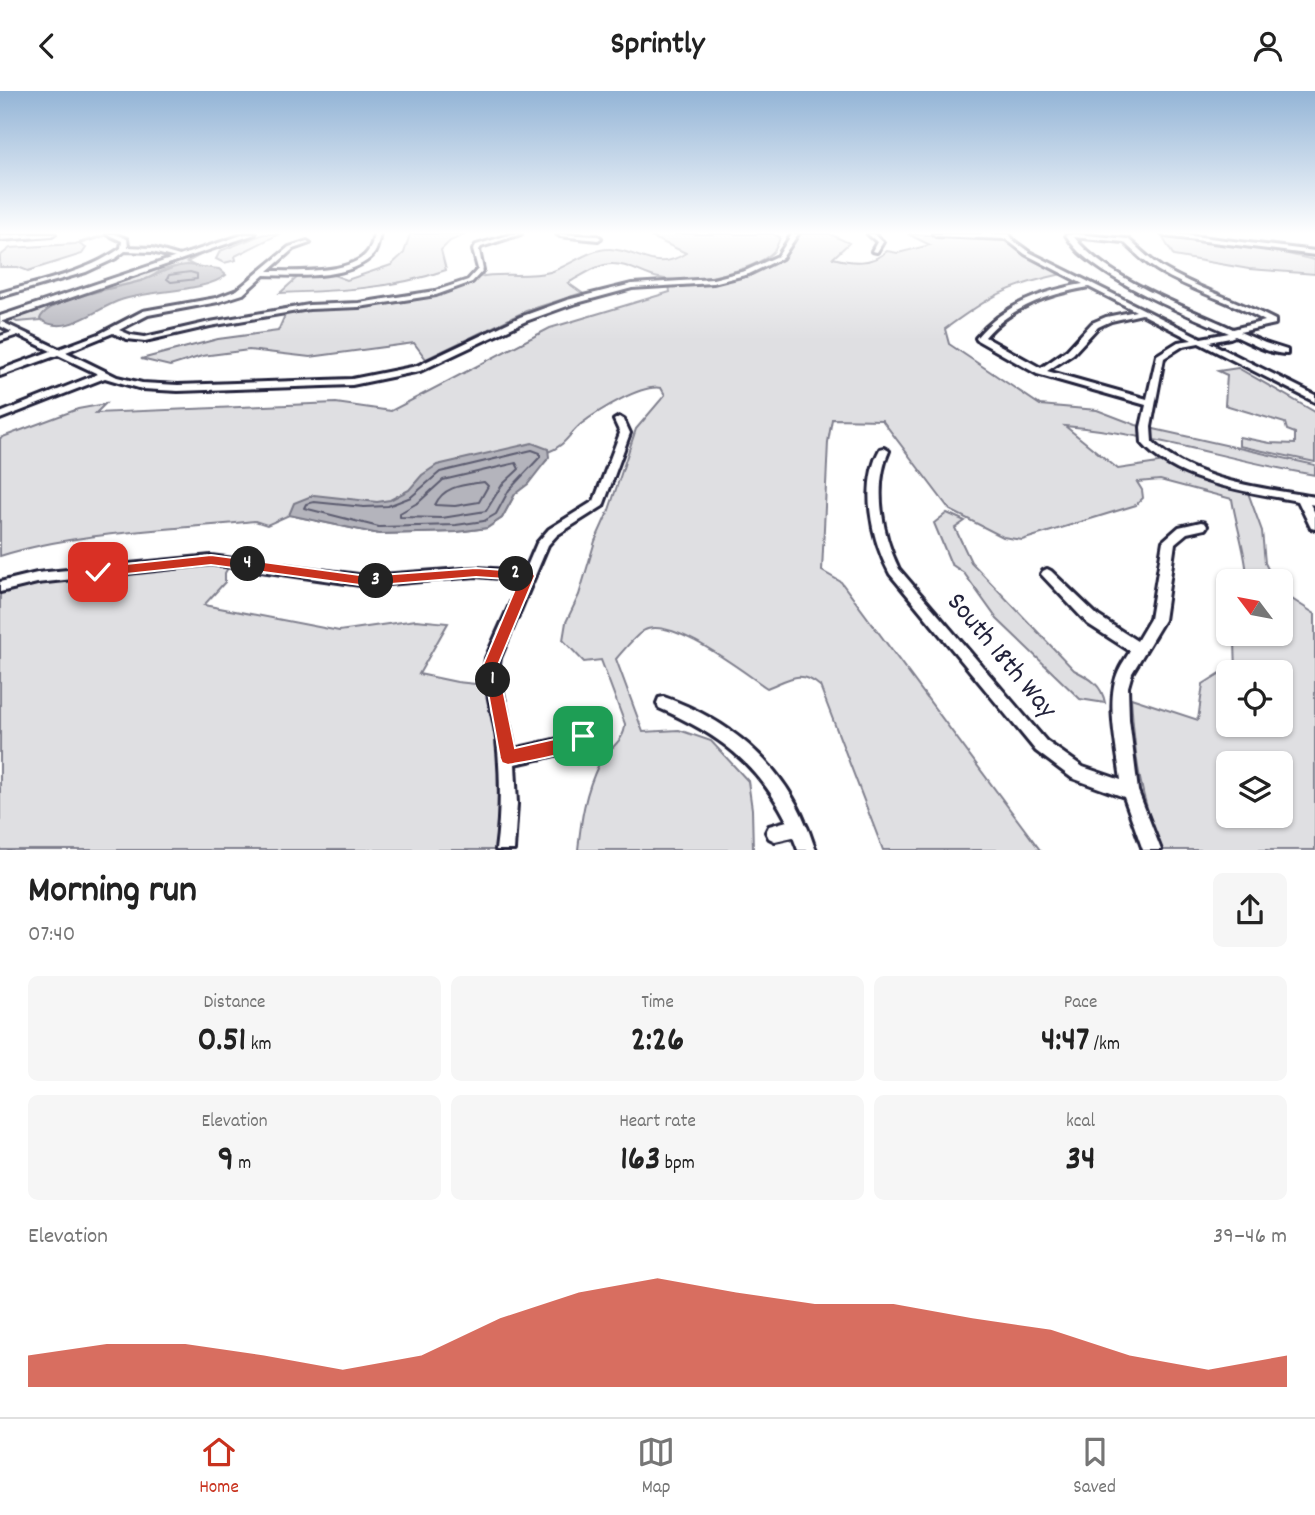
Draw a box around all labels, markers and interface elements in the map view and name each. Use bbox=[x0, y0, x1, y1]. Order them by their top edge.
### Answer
text: Sprintly bbox=[611, 23, 704, 69]
icon: back bbox=[28, 27, 66, 65]
icon: person bbox=[1249, 27, 1287, 65]
pin bbox=[68, 542, 128, 602]
pin: 4 bbox=[230, 547, 266, 581]
text: 4 bbox=[244, 550, 251, 577]
icon: check bbox=[79, 553, 117, 591]
pin: 2 bbox=[498, 557, 534, 591]
text: 2 bbox=[511, 560, 520, 587]
pin: 3 bbox=[358, 563, 394, 599]
text: 3 bbox=[371, 567, 380, 594]
north arrow bbox=[1216, 569, 1293, 646]
map controls bbox=[1216, 569, 1293, 828]
street label: South 18th Way bbox=[935, 585, 1065, 729]
button: locate bbox=[1216, 660, 1293, 737]
pin: 1 bbox=[476, 663, 510, 697]
text: 1 bbox=[490, 666, 495, 693]
pin bbox=[553, 706, 613, 766]
icon: arrive bbox=[564, 717, 602, 755]
button: layers bbox=[1216, 751, 1293, 828]
text: Morning run bbox=[28, 865, 197, 920]
button: share bbox=[1213, 873, 1287, 947]
text: 07:40 bbox=[28, 919, 75, 952]
text: Distance bbox=[204, 990, 265, 1017]
text: Time bbox=[641, 990, 674, 1017]
text: Pace bbox=[1064, 990, 1097, 1017]
text: 0.51 bbox=[198, 1017, 246, 1067]
text: 2:26 bbox=[631, 1017, 684, 1067]
text: 4:47 bbox=[1041, 1017, 1089, 1067]
text: km bbox=[246, 1032, 271, 1059]
text: /km bbox=[1089, 1032, 1120, 1059]
text: Elevation bbox=[201, 1109, 268, 1136]
text: Heart rate bbox=[619, 1109, 696, 1136]
text: kcal bbox=[1066, 1109, 1095, 1136]
text: 9 bbox=[218, 1136, 234, 1186]
text: 163 bbox=[620, 1136, 660, 1186]
text: 34 bbox=[1065, 1136, 1096, 1186]
text: m bbox=[234, 1151, 251, 1178]
text: bpm bbox=[660, 1151, 695, 1178]
text: Elevation bbox=[28, 1221, 108, 1254]
text: 39–46 m bbox=[1213, 1221, 1287, 1254]
tab: Home bbox=[199, 1433, 239, 1502]
tab: Map bbox=[637, 1433, 675, 1502]
tab: Saved bbox=[1073, 1433, 1116, 1502]

